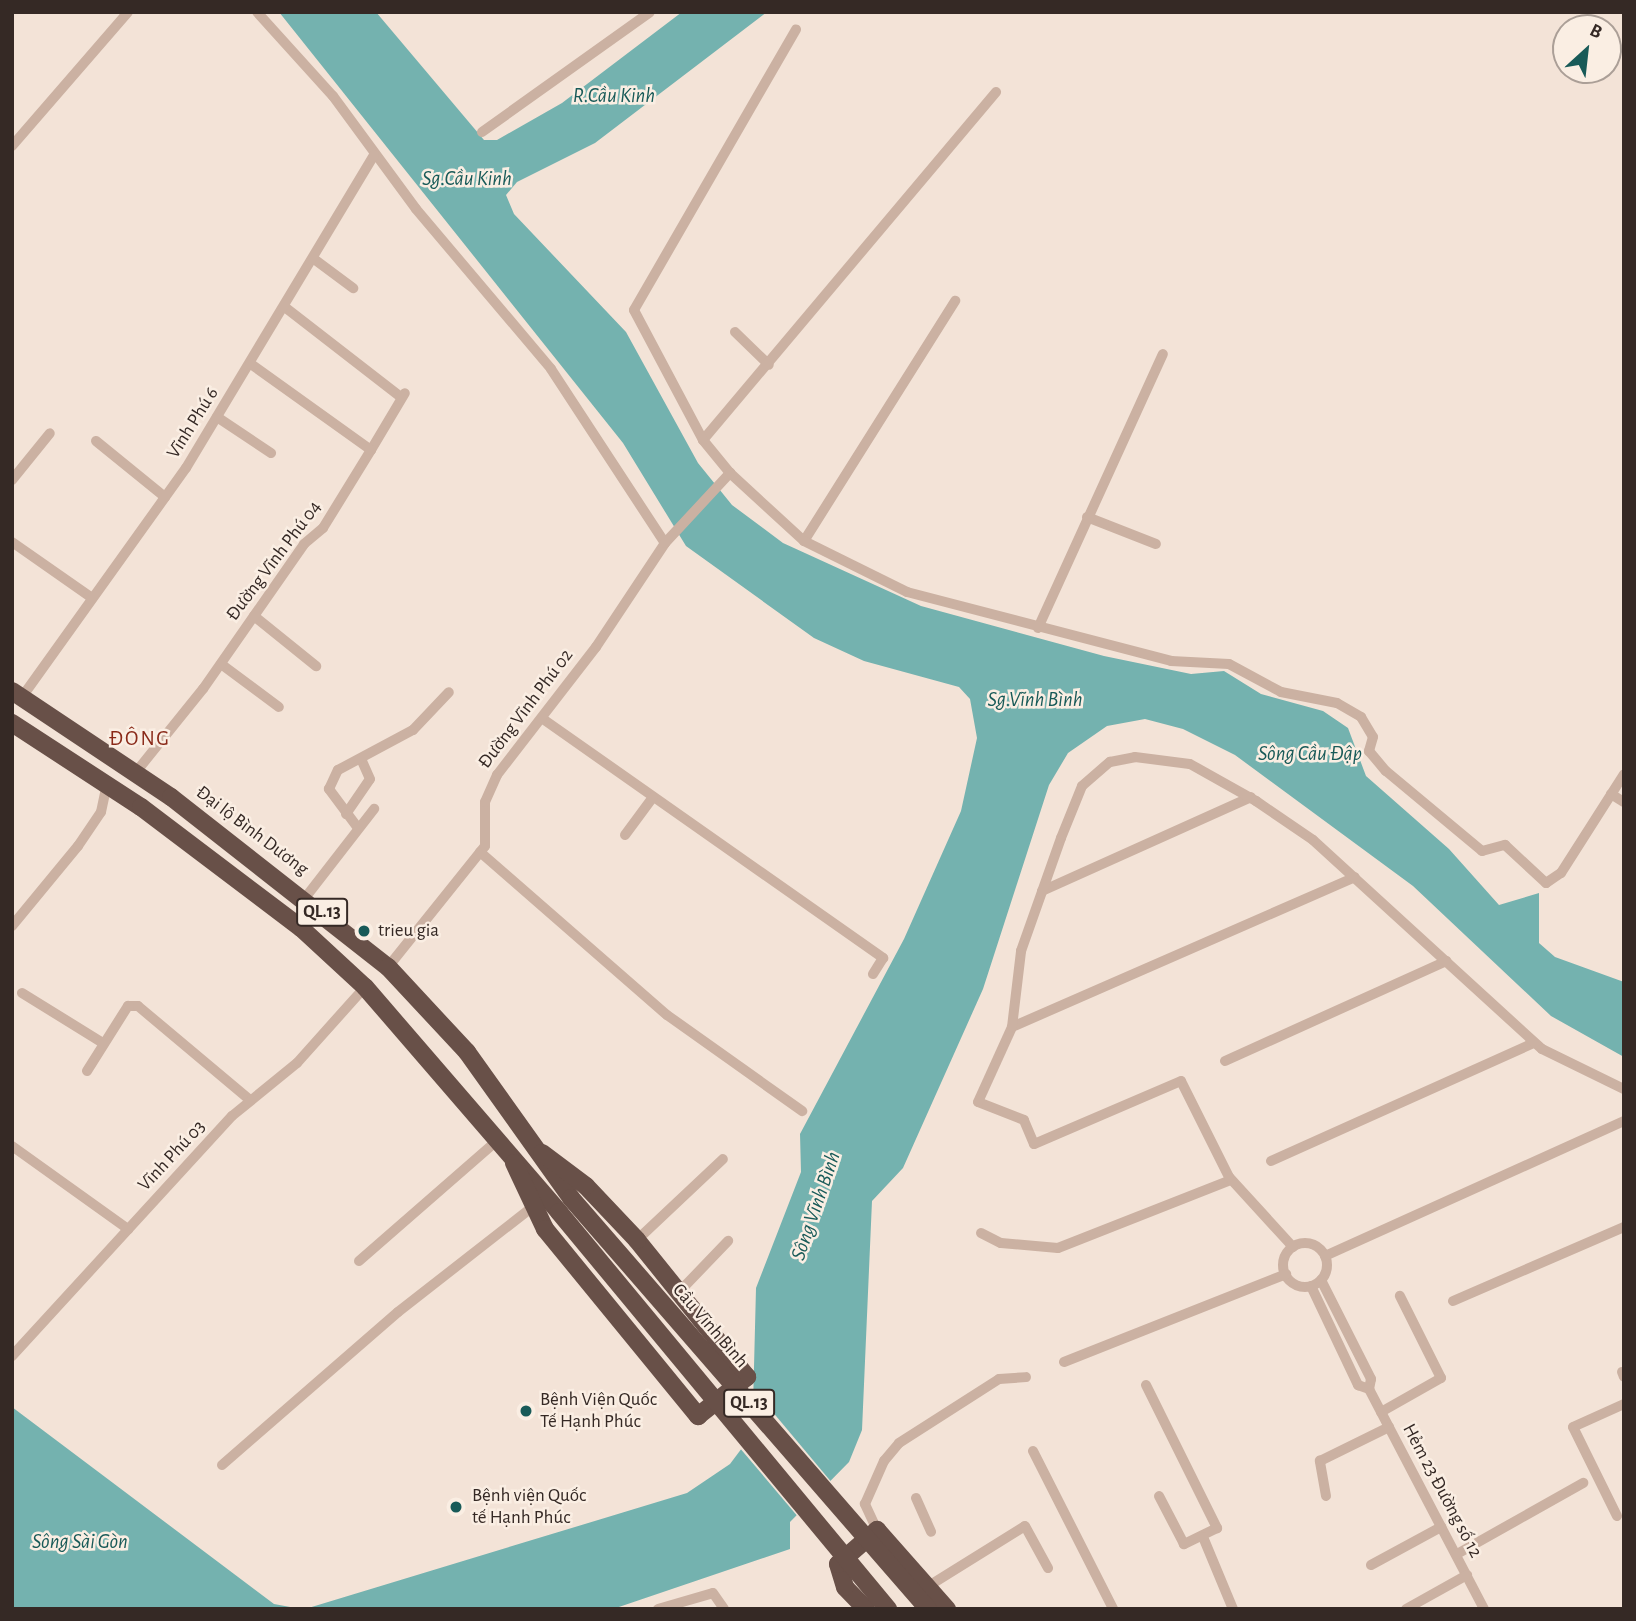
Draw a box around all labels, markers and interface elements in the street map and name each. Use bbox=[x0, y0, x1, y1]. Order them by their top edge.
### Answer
north arrow bbox=[1552, 14, 1622, 84]
text: B bbox=[1587, 21, 1605, 43]
water label: R.Cầu Kinh bbox=[573, 83, 655, 109]
water label: Sg.Cầu Kinh bbox=[422, 166, 512, 192]
street label: Vĩnh Phú 6 bbox=[162, 383, 224, 463]
street label: Đường Vĩnh Phú 04 bbox=[221, 497, 327, 625]
street label: Đường Vĩnh Phú 02 bbox=[474, 645, 578, 773]
water label: Sg.Vĩnh Bình bbox=[987, 687, 1083, 713]
district label: ĐÔNG bbox=[110, 726, 170, 752]
water label: Sông Cầu Đập bbox=[1258, 741, 1362, 767]
street label: Đại lộ Bình Dương bbox=[191, 781, 313, 881]
road number: QL.13 bbox=[296, 897, 348, 926]
place label: trieu gia bbox=[378, 920, 439, 942]
marker: trieu gia bbox=[356, 923, 372, 939]
street label: Vĩnh Phú 03 bbox=[133, 1116, 211, 1196]
water label: Sông Vĩnh Bình bbox=[786, 1148, 846, 1264]
street label: Cầu Vĩnh Bình bbox=[667, 1279, 753, 1373]
road number: QL.13 bbox=[723, 1388, 775, 1418]
place label: Bệnh Viện Quốc Tế Hạnh Phúc bbox=[540, 1389, 657, 1433]
marker: Bệnh Viện Quốc Tế Hạnh Phúc bbox=[518, 1403, 534, 1419]
street label: Hẻm 23 Đường số 12 bbox=[1397, 1420, 1487, 1562]
place label: Bệnh viện Quốc tế Hạnh Phúc bbox=[472, 1485, 586, 1529]
marker: Bệnh viện Quốc tế Hạnh Phúc bbox=[446, 1497, 466, 1517]
water label: Sông Sài Gòn bbox=[32, 1529, 128, 1555]

